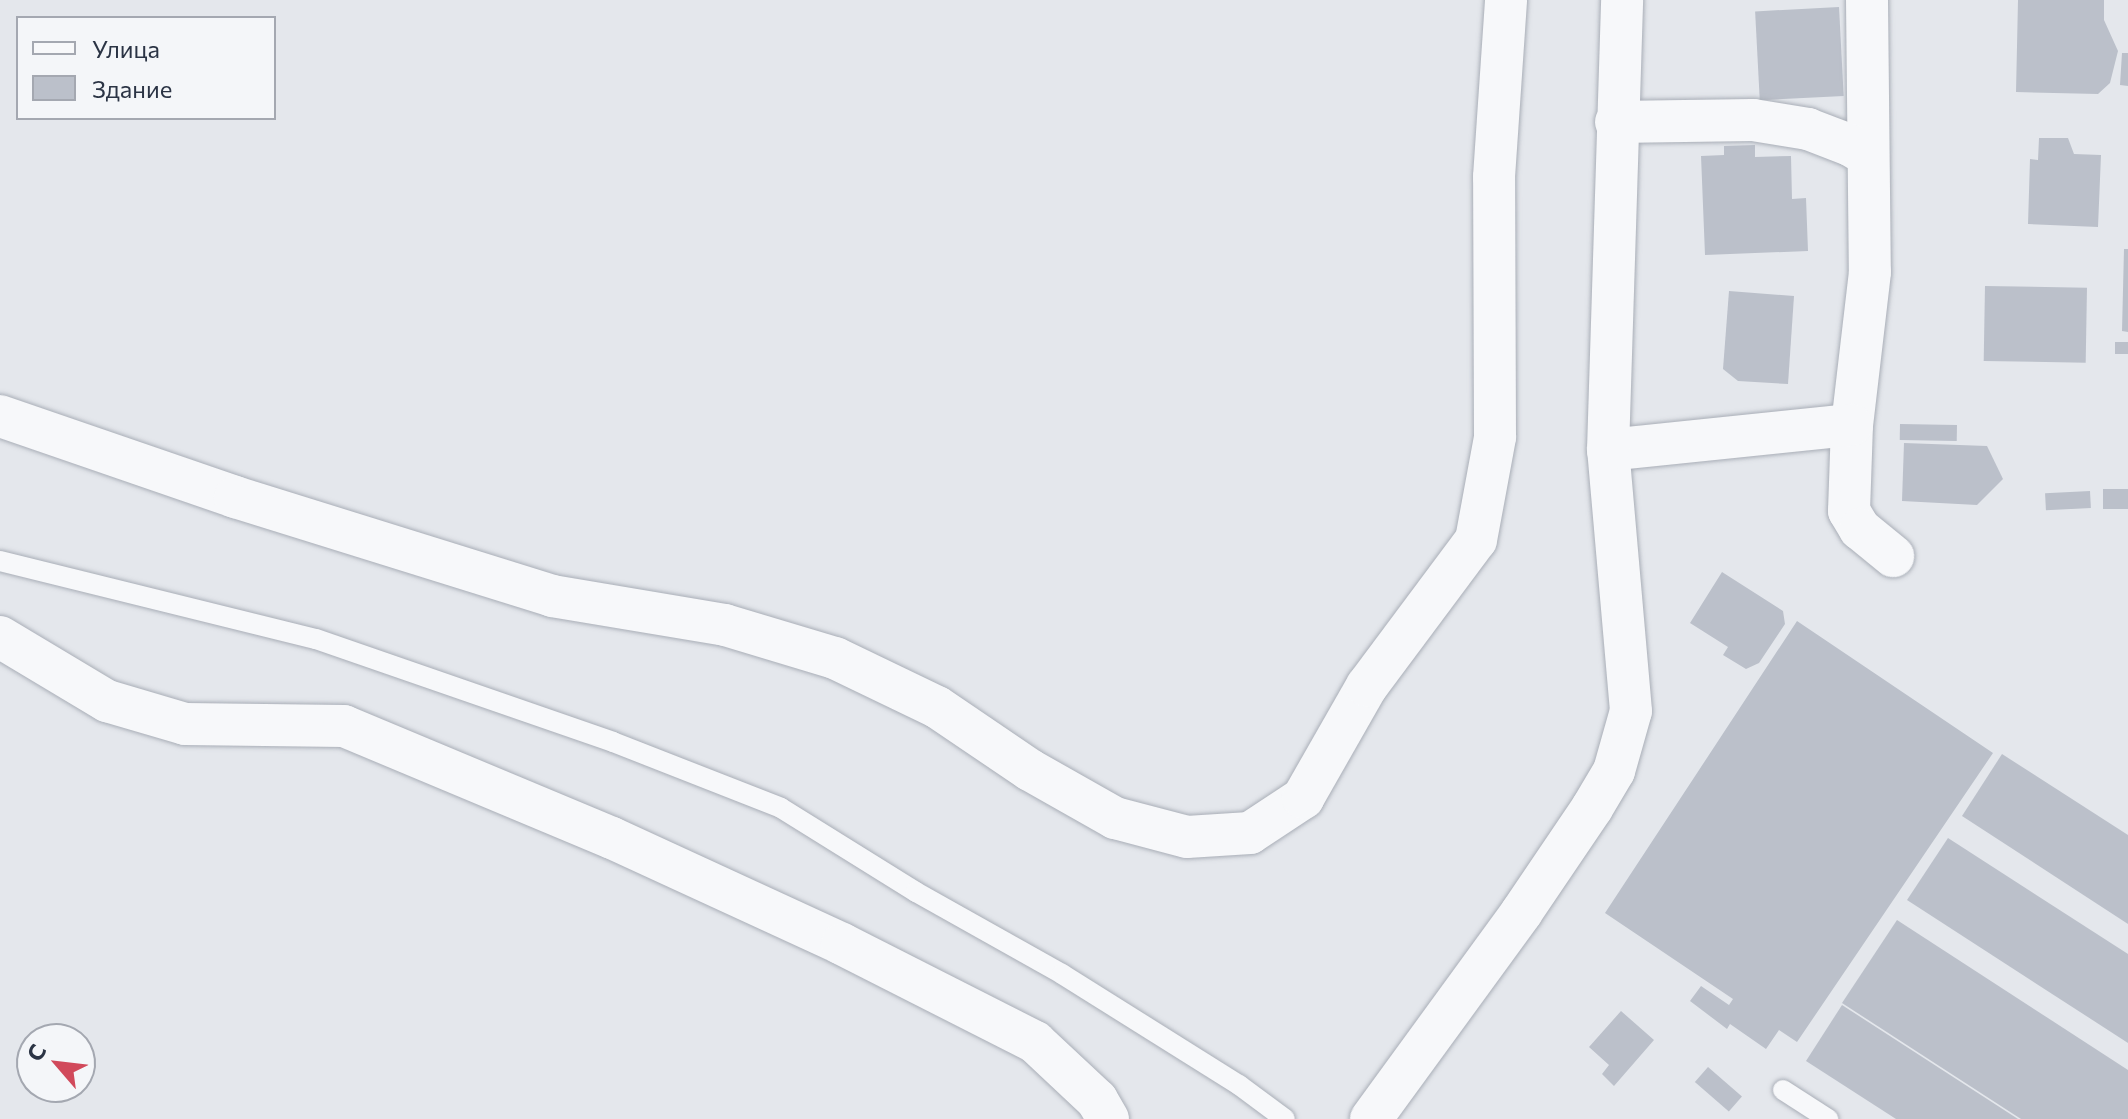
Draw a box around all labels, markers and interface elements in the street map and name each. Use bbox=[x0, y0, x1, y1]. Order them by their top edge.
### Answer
legend bbox=[16, 16, 276, 120]
text: Улица bbox=[92, 34, 160, 63]
text: Здание bbox=[92, 74, 172, 103]
north arrow bbox=[16, 1023, 96, 1103]
text: С bbox=[21, 1039, 52, 1065]

